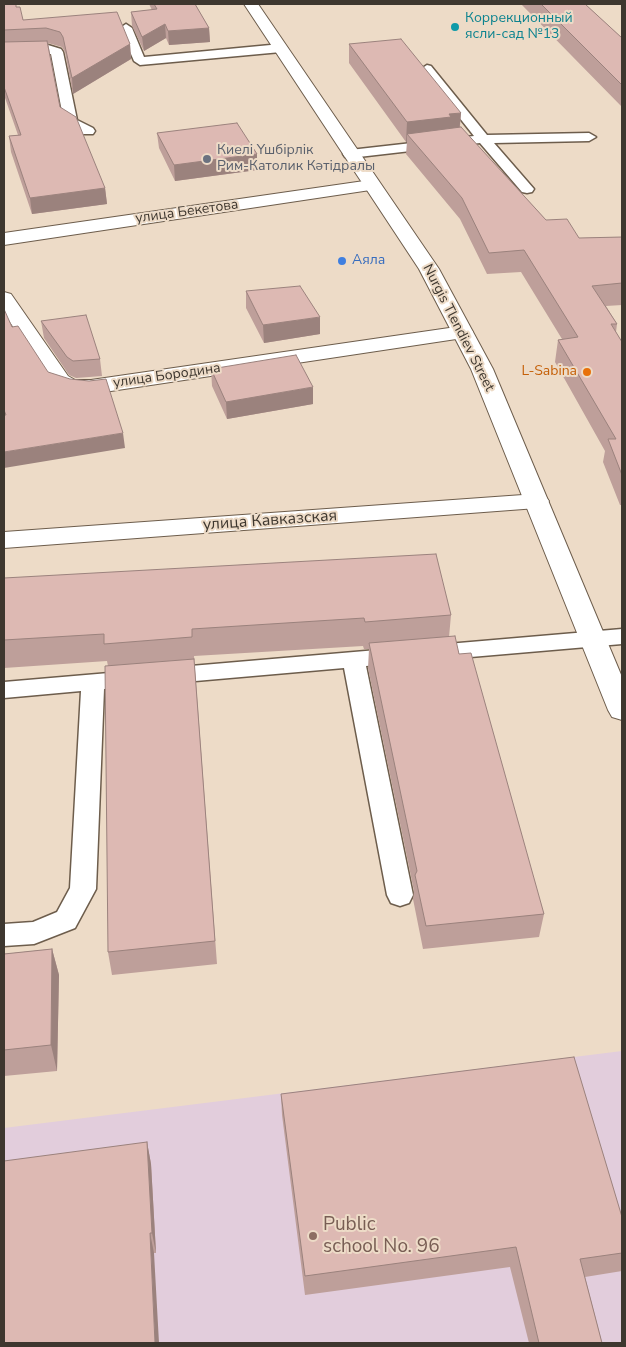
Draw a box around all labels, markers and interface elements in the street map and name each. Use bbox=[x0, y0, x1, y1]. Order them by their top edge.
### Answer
place label: Коррекционный ясли-сад №13 bbox=[465, 11, 573, 44]
marker: Коррекционный ясли-сад №13 bbox=[449, 21, 461, 33]
place label: Киелі Үшбірлік Рим-Католик Кәтідралы bbox=[217, 143, 375, 176]
marker: Киелі Үшбірлік Рим-Католик Кәтідралы bbox=[201, 153, 213, 165]
street label: улица Бекетова bbox=[134, 196, 240, 228]
place label: Аяла bbox=[352, 253, 385, 269]
marker: Аяла bbox=[336, 255, 348, 267]
street label: Nurgis Tlendiev Street bbox=[419, 262, 497, 394]
street label: улица Бородина bbox=[112, 360, 222, 392]
place label: L-Sabina bbox=[521, 364, 577, 380]
marker: L-Sabina bbox=[581, 366, 593, 378]
street label: улица Кавказская bbox=[202, 507, 338, 535]
place label: Public school No. 96 bbox=[323, 1214, 440, 1258]
marker: Public school No. 96 bbox=[307, 1230, 319, 1242]

